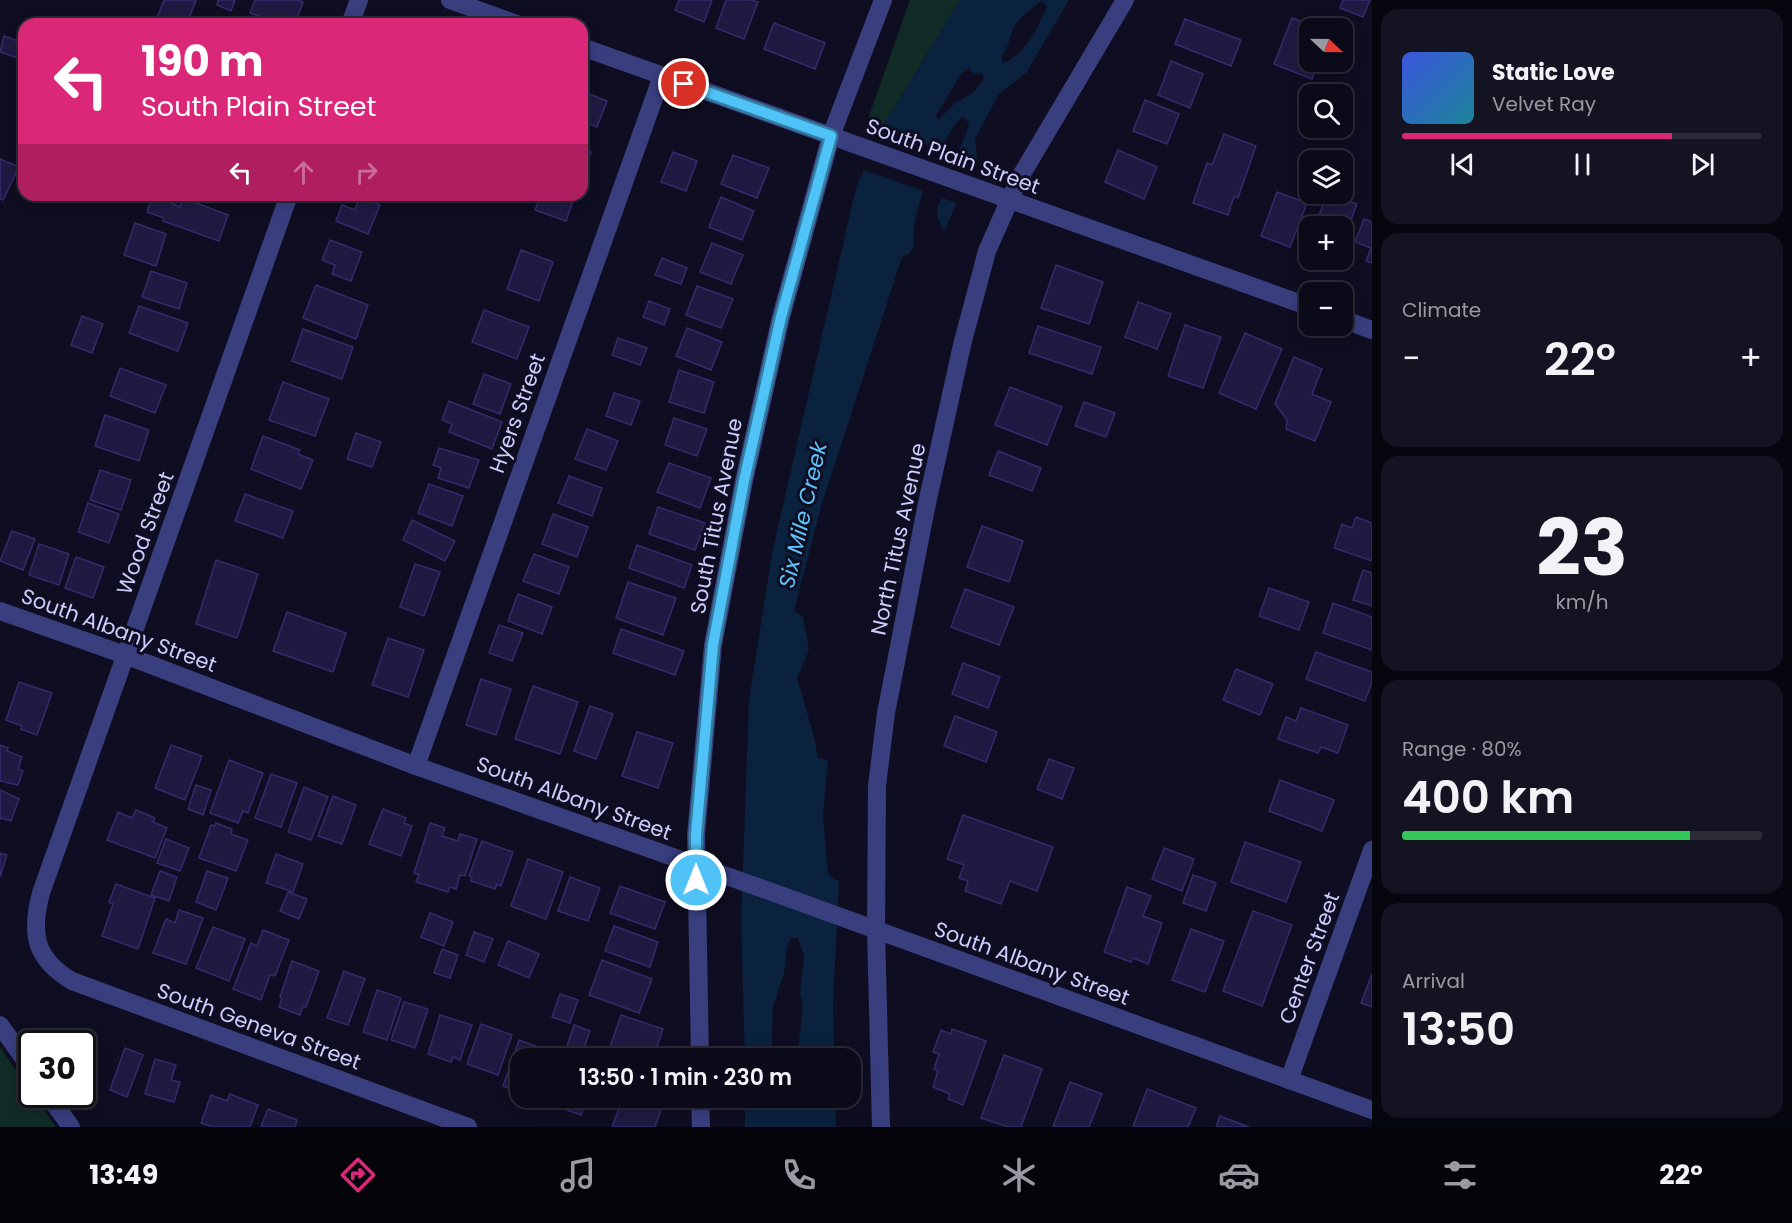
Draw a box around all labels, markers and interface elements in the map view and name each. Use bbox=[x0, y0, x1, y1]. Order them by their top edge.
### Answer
north arrow bbox=[1299, 18, 1353, 72]
map controls bbox=[1299, 18, 1353, 336]
text: 190 m bbox=[141, 32, 263, 91]
icon: left bbox=[42, 42, 120, 120]
text: Static Love bbox=[1492, 57, 1615, 88]
pin bbox=[658, 58, 709, 109]
icon: arrive bbox=[667, 67, 700, 100]
button: search bbox=[1299, 84, 1353, 138]
text: South Plain Street bbox=[141, 88, 376, 125]
text: Velvet Ray bbox=[1492, 90, 1596, 118]
street label: South Plain Street bbox=[862, 111, 1044, 201]
icon: previous bbox=[1446, 148, 1479, 181]
icon: pause bbox=[1566, 148, 1599, 181]
icon: next bbox=[1686, 148, 1719, 181]
button: layers bbox=[1299, 150, 1353, 204]
icon: left bbox=[224, 156, 257, 189]
icon: ahead bbox=[287, 156, 320, 189]
icon: right bbox=[350, 156, 383, 189]
button: + bbox=[1299, 216, 1353, 270]
button: − bbox=[1299, 282, 1353, 336]
text: Climate bbox=[1402, 296, 1481, 324]
text: 22° bbox=[1544, 328, 1616, 391]
text: − bbox=[1402, 335, 1420, 382]
text: + bbox=[1739, 335, 1762, 382]
street label: Hyers Street bbox=[482, 349, 552, 477]
street label: South Titus Avenue bbox=[683, 416, 749, 616]
water label: Six Mile Creek bbox=[771, 437, 835, 591]
street label: North Titus Avenue bbox=[863, 440, 933, 638]
street label: Wood Street bbox=[109, 468, 181, 598]
text: 23 bbox=[1536, 493, 1628, 602]
street label: South Albany Street bbox=[17, 581, 221, 679]
text: km/h bbox=[1555, 588, 1609, 616]
text: Range · 80% bbox=[1402, 735, 1522, 763]
street label: South Albany Street bbox=[472, 749, 676, 847]
text: 400 km bbox=[1402, 766, 1574, 829]
position arrow bbox=[664, 848, 728, 912]
street label: Center Street bbox=[1272, 888, 1346, 1028]
street label: South Albany Street bbox=[930, 914, 1134, 1012]
text: Arrival bbox=[1402, 967, 1465, 995]
street label: South Geneva Street bbox=[153, 976, 365, 1076]
text: 13:50 bbox=[1402, 998, 1515, 1061]
speed limit sign: 30 bbox=[18, 1030, 96, 1108]
text: 13:50 · 1 min · 230 m bbox=[579, 1062, 792, 1093]
icon: directions bbox=[337, 1154, 379, 1196]
icon: music bbox=[557, 1154, 599, 1196]
icon: phone bbox=[778, 1154, 820, 1196]
icon: climate bbox=[998, 1154, 1040, 1196]
icon: car bbox=[1218, 1154, 1260, 1196]
icon: filters bbox=[1439, 1154, 1481, 1196]
text: 13:49 bbox=[89, 1156, 158, 1193]
text: 22° bbox=[1659, 1156, 1703, 1193]

